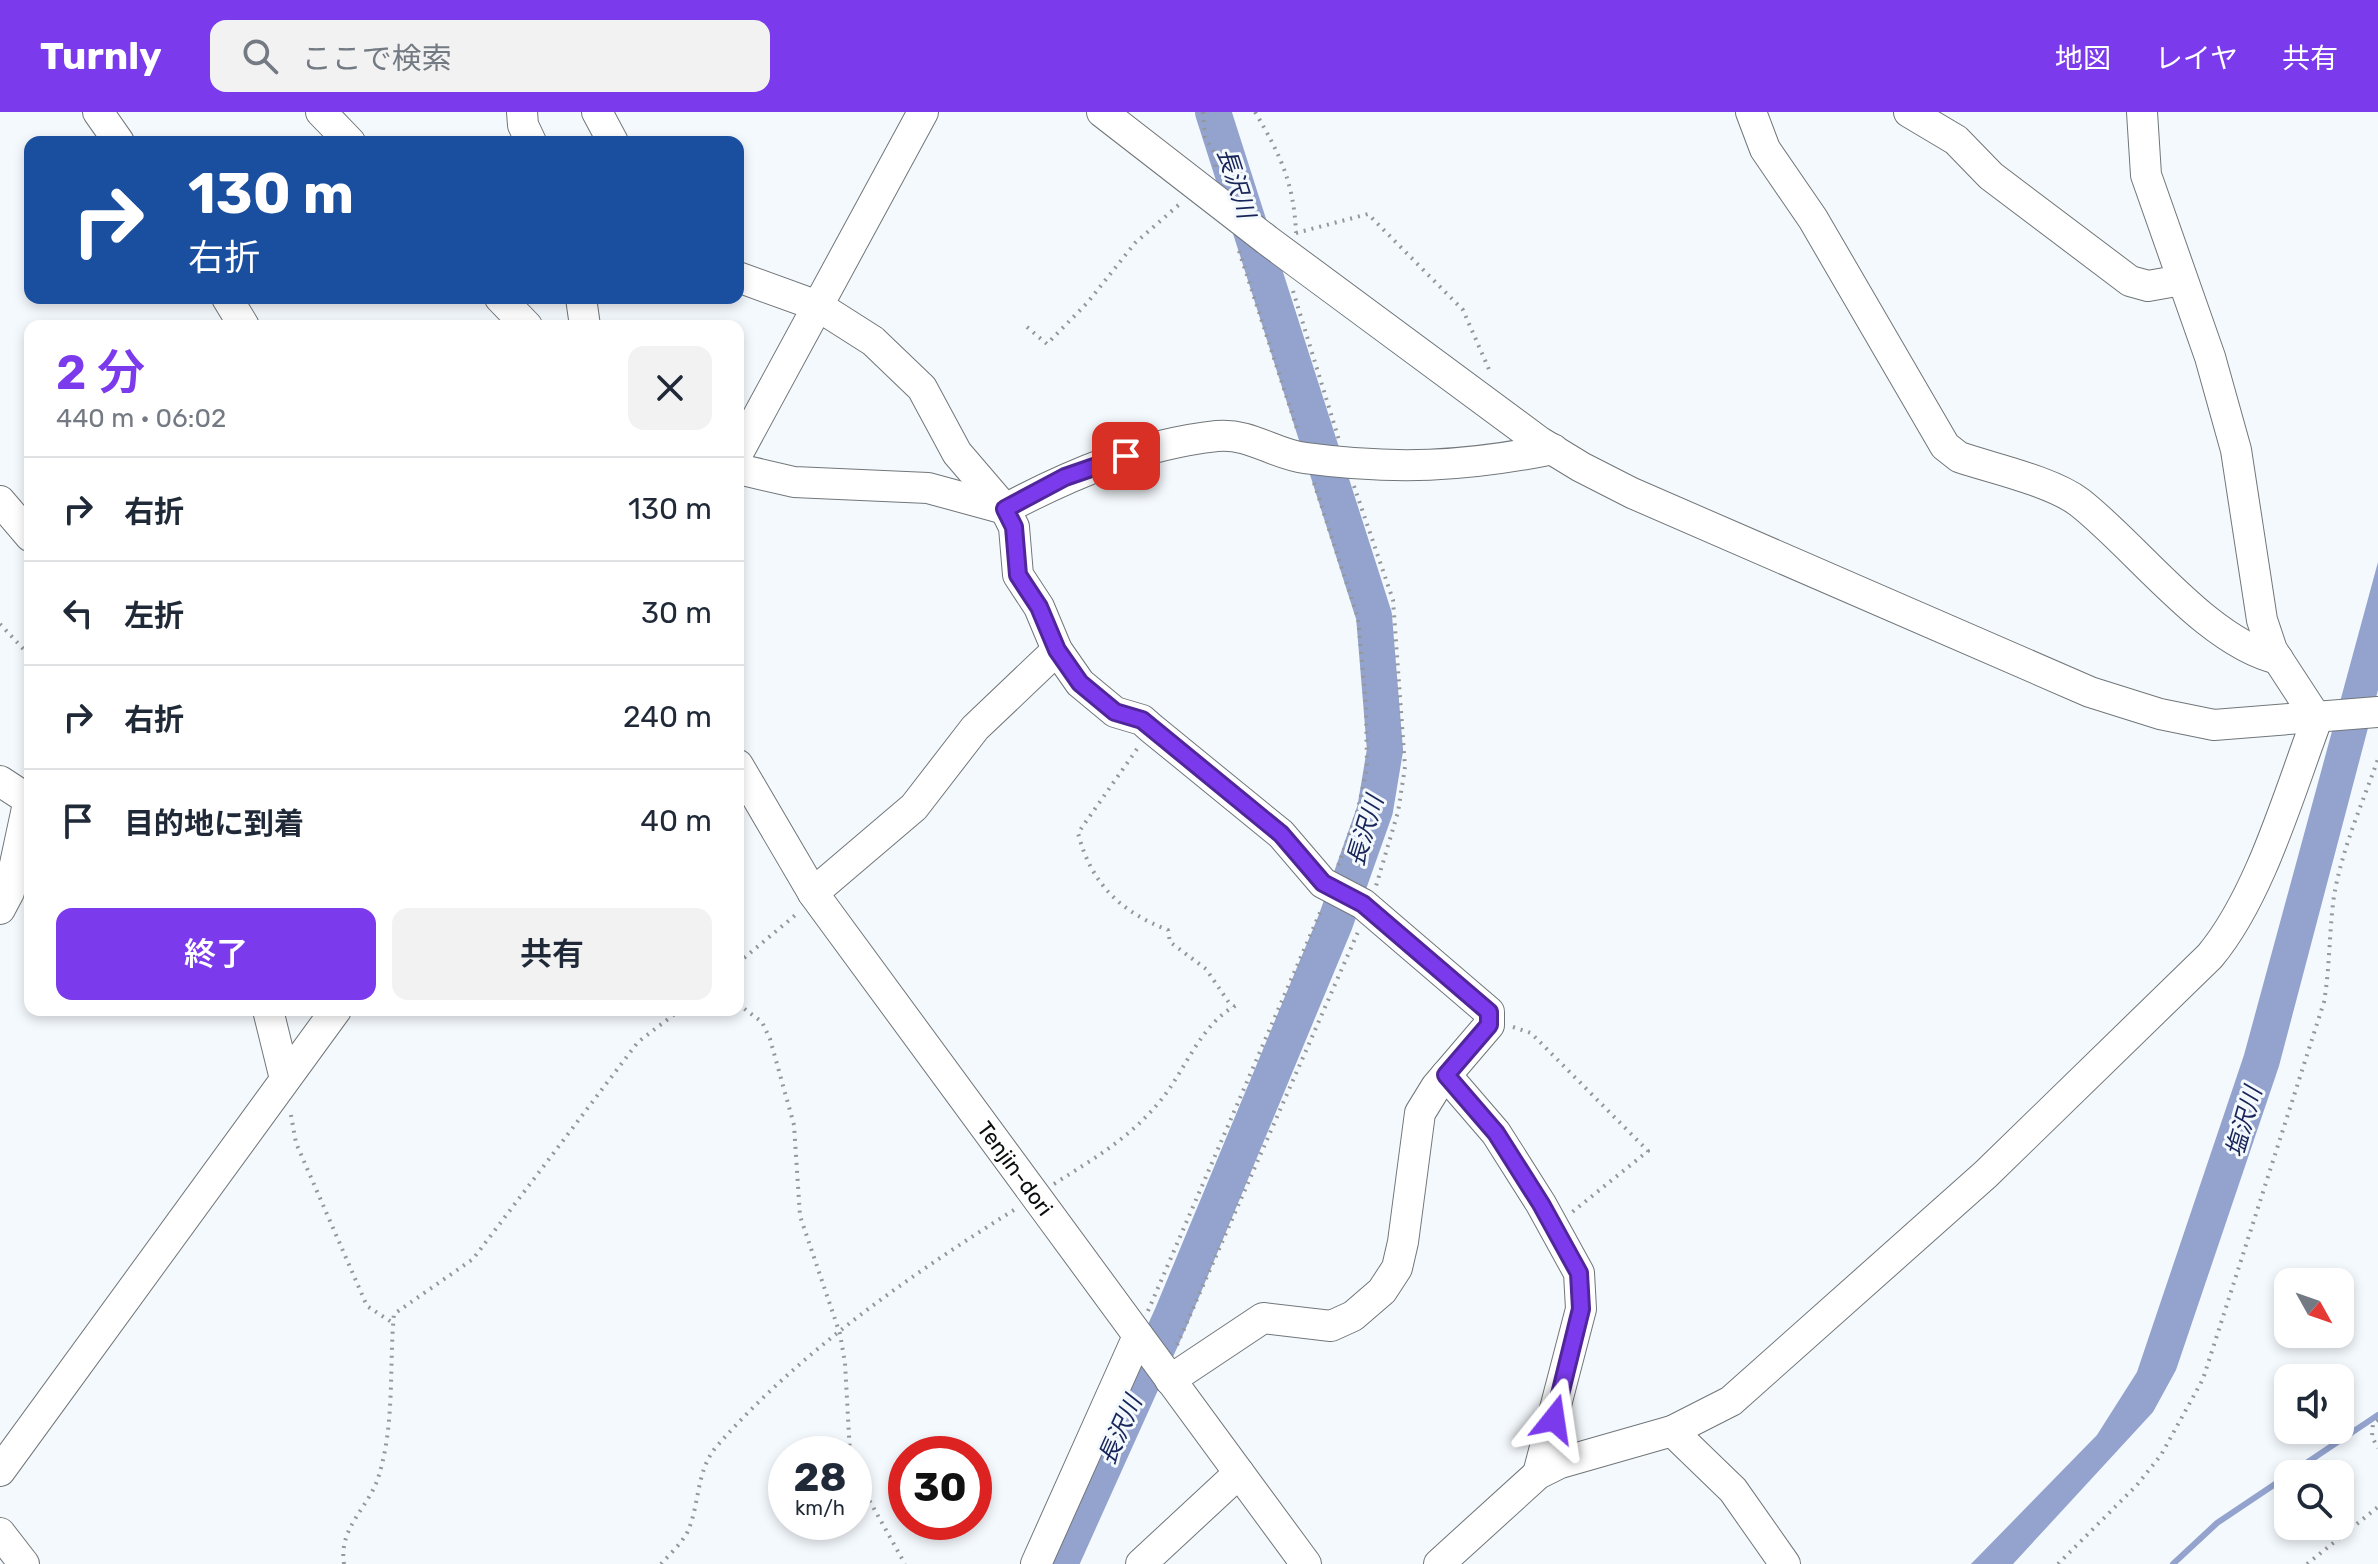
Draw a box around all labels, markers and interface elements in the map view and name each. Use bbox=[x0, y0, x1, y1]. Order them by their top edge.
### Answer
search box bbox=[210, 20, 770, 92]
text: Turnly bbox=[40, 33, 162, 79]
icon: search bbox=[238, 34, 282, 78]
text: ここで検索 bbox=[302, 41, 452, 77]
text: 地図 bbox=[2055, 42, 2111, 75]
text: レイヤ bbox=[2155, 42, 2238, 75]
text: 共有 bbox=[2282, 42, 2338, 75]
water label: 長沢川 bbox=[1212, 144, 1261, 224]
text: 130 m bbox=[188, 161, 354, 227]
icon: right bbox=[56, 168, 160, 272]
text: 右折 bbox=[188, 236, 260, 279]
text: 2 分 bbox=[56, 344, 145, 401]
button: close bbox=[628, 346, 712, 430]
text: 440 m · 06:02 bbox=[56, 403, 226, 434]
pin bbox=[1092, 422, 1160, 490]
icon: arrive bbox=[1104, 434, 1148, 478]
icon: right bbox=[56, 487, 100, 531]
text: 130 m bbox=[628, 491, 712, 527]
text: 右折 bbox=[124, 494, 184, 530]
icon: left bbox=[56, 591, 100, 635]
text: 30 m bbox=[641, 595, 712, 631]
text: 左折 bbox=[124, 598, 184, 634]
icon: right bbox=[56, 695, 100, 739]
text: 240 m bbox=[623, 699, 712, 735]
text: 右折 bbox=[124, 702, 184, 738]
water label: 長沢川 bbox=[1341, 790, 1390, 870]
icon: arrive bbox=[56, 799, 100, 843]
text: 40 m bbox=[640, 803, 712, 839]
text: 目的地に到着 bbox=[124, 806, 304, 842]
button: 終了 bbox=[56, 908, 376, 1000]
button: 共有 bbox=[392, 908, 712, 1000]
water label: 塩沢川 bbox=[2221, 1081, 2268, 1160]
street label: Tenjin-dori bbox=[971, 1116, 1059, 1221]
north arrow bbox=[2274, 1268, 2354, 1348]
map controls bbox=[2274, 1268, 2354, 1540]
button: sound bbox=[2274, 1364, 2354, 1444]
position arrow bbox=[1512, 1377, 1596, 1461]
water label: 長沢川 bbox=[1093, 1389, 1149, 1469]
speed limit sign: 30 bbox=[888, 1436, 992, 1540]
text: 28 bbox=[793, 1454, 847, 1501]
button: search bbox=[2274, 1460, 2354, 1540]
text: km/h bbox=[795, 1496, 845, 1520]

